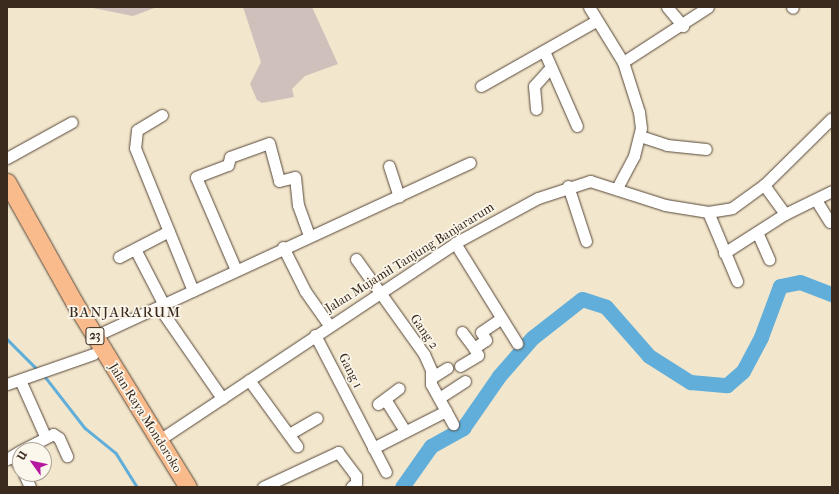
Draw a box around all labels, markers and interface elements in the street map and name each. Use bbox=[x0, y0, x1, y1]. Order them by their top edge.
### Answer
street label: Jalan Mujamil Tanjung Banjararum bbox=[323, 200, 497, 316]
district label: BANJARARUM bbox=[69, 304, 181, 322]
street label: Gang 2 bbox=[406, 311, 442, 353]
road number: 23 bbox=[85, 326, 105, 346]
street label: Gang 1 bbox=[335, 351, 365, 391]
street label: Jalan Raya Mondoroko bbox=[105, 360, 185, 476]
north arrow bbox=[12, 442, 52, 482]
text: U bbox=[15, 449, 30, 463]

